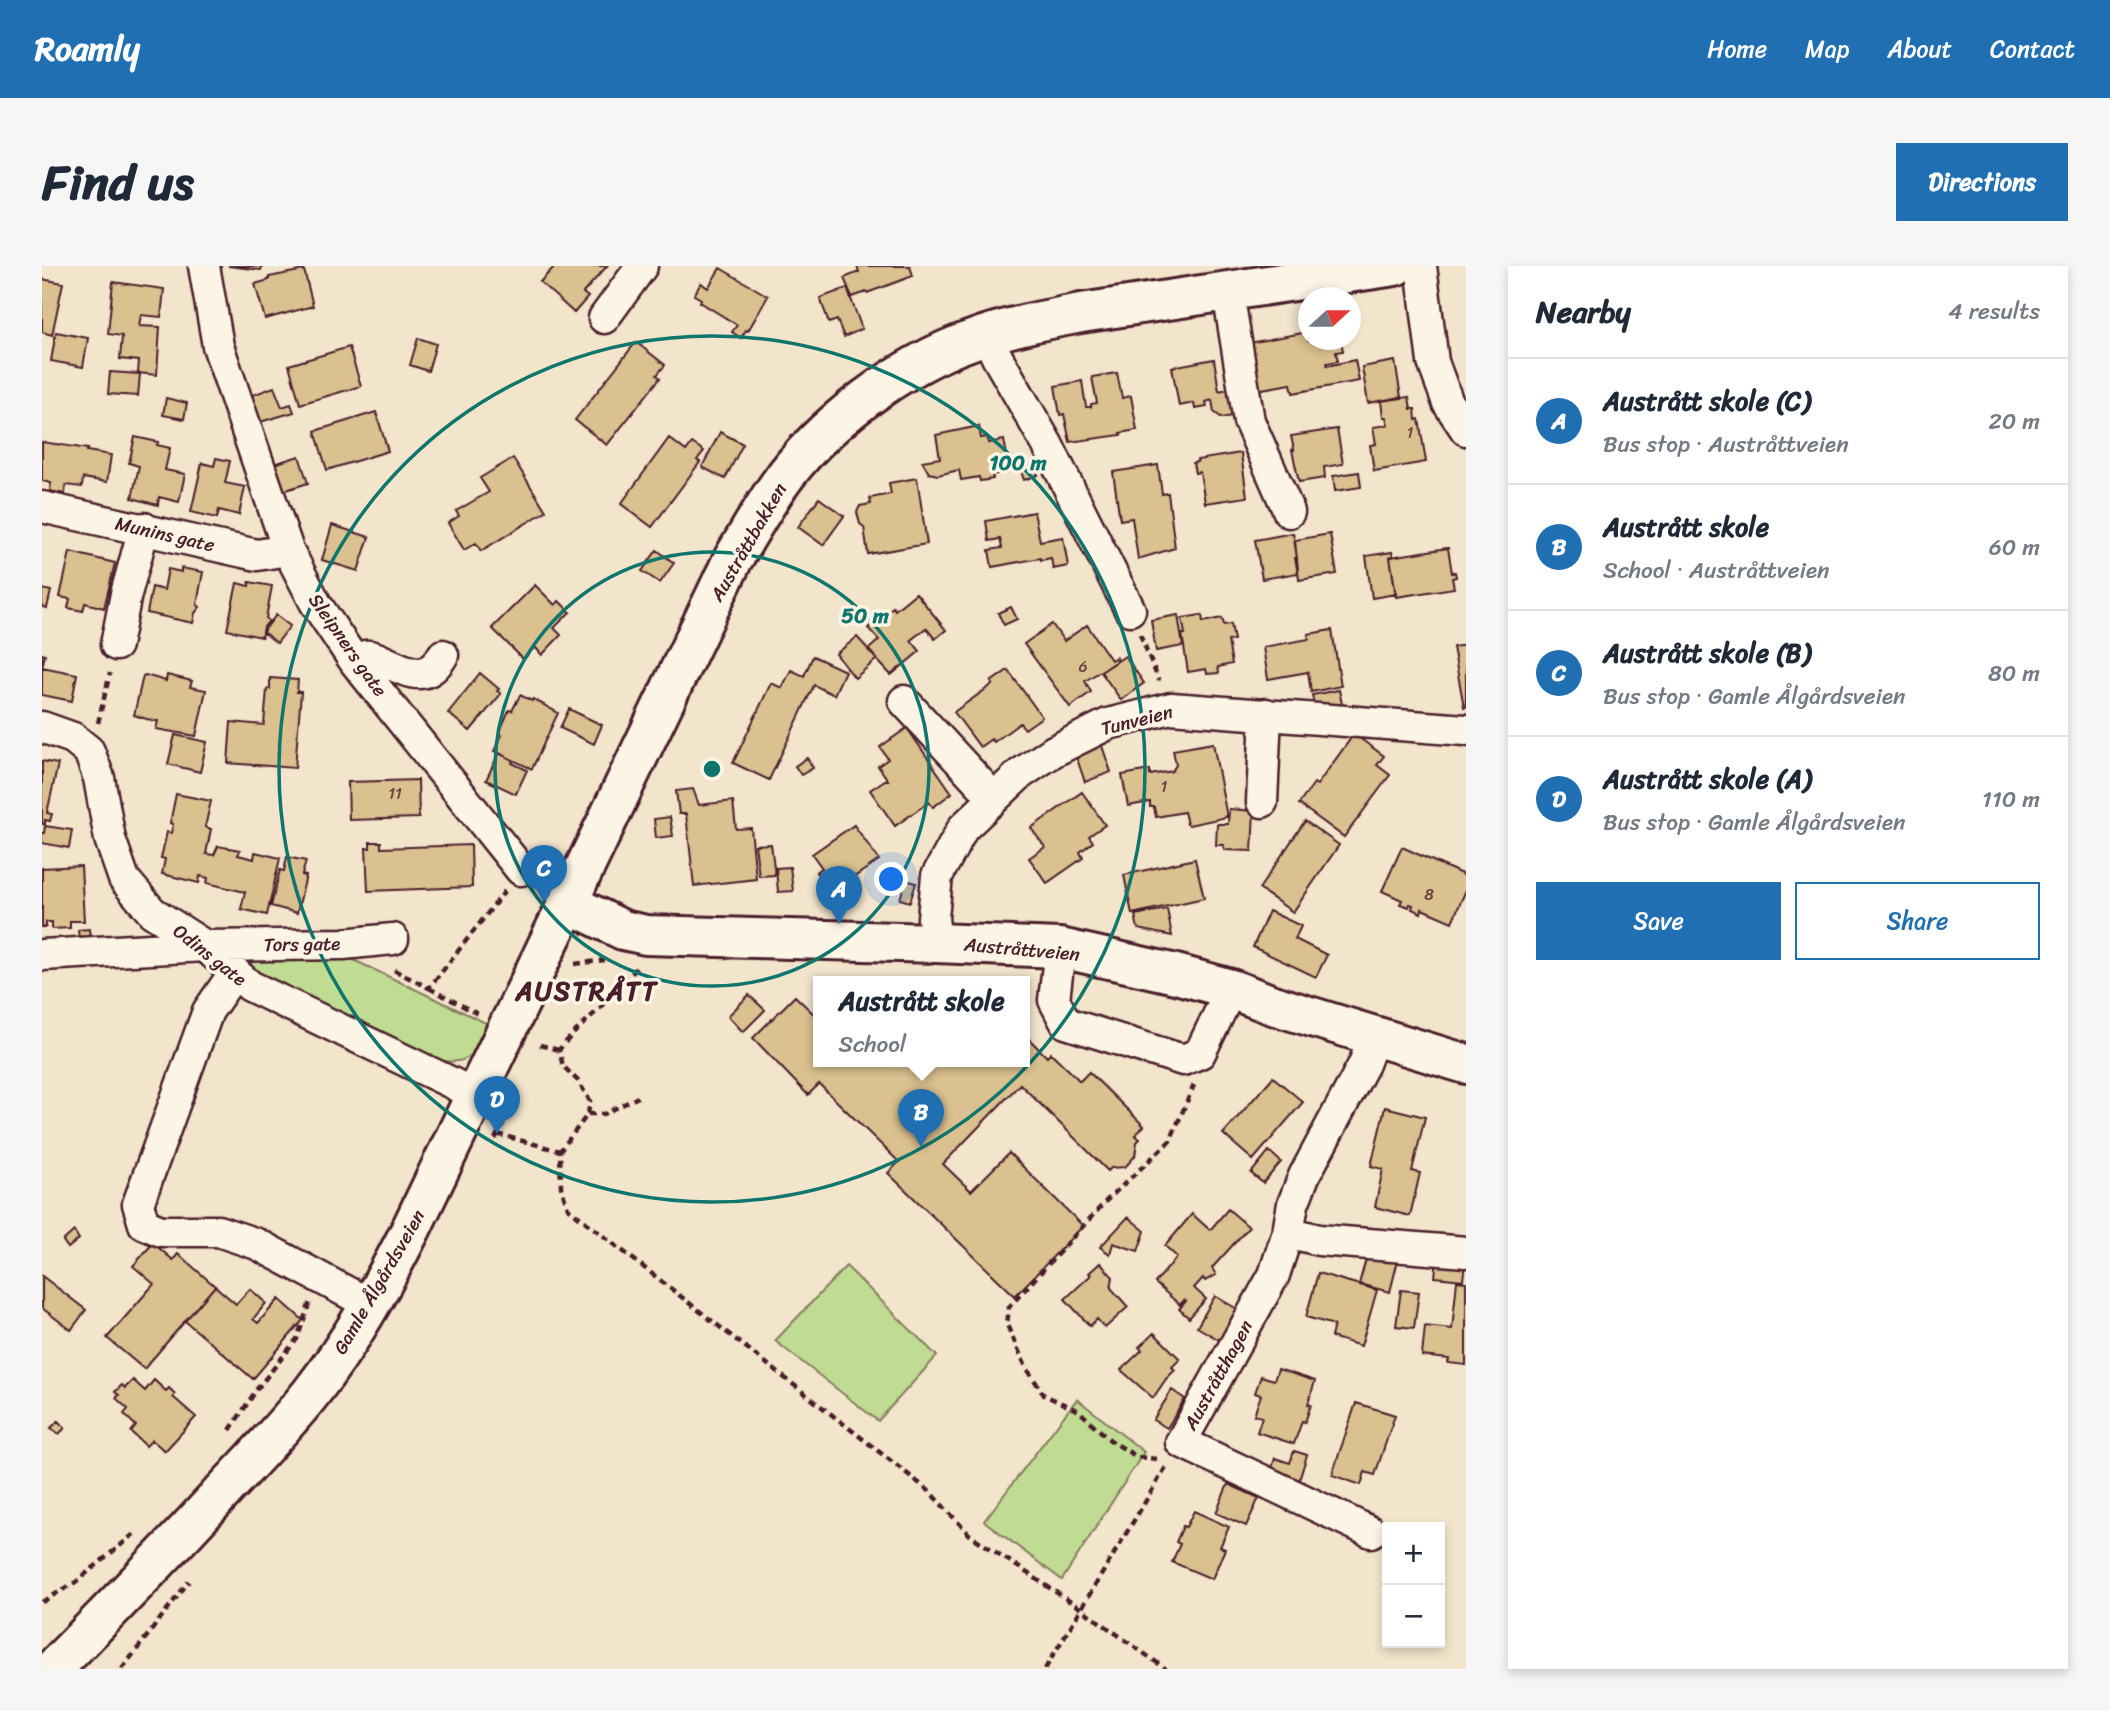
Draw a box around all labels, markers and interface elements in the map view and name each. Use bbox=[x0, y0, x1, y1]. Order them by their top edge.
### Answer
text: Roamly bbox=[35, 20, 140, 78]
text: Home bbox=[1707, 28, 1767, 70]
text: Map bbox=[1805, 28, 1849, 70]
text: About bbox=[1887, 28, 1952, 70]
text: Contact bbox=[1990, 28, 2075, 70]
text: Find us bbox=[42, 139, 194, 226]
button: Directions bbox=[1896, 143, 2068, 221]
text: Nearby bbox=[1536, 285, 1631, 339]
north arrow bbox=[1298, 287, 1361, 350]
text: 4 results bbox=[1948, 291, 2040, 332]
text: Austrått skole (C) bbox=[1603, 378, 1810, 424]
text: A bbox=[1551, 401, 1567, 442]
text: 20 m bbox=[1989, 401, 2040, 442]
house number: 1 bbox=[1407, 418, 1414, 447]
text: Bus stop · Austråttveien bbox=[1603, 424, 1849, 465]
text: 100 m bbox=[989, 444, 1047, 482]
street label: Austråttbakken bbox=[700, 476, 796, 609]
text: Austrått skole bbox=[1603, 504, 1769, 550]
street label: Munins gate bbox=[112, 507, 218, 562]
text: B bbox=[1552, 527, 1566, 568]
text: 60 m bbox=[1989, 527, 2040, 568]
text: School · Austråttveien bbox=[1603, 550, 1829, 591]
street label: Sleipners gate bbox=[300, 586, 396, 704]
text: 50 m bbox=[841, 597, 890, 635]
text: Austrått skole (B) bbox=[1603, 630, 1811, 676]
house number: 6 bbox=[1078, 652, 1088, 681]
text: C bbox=[1552, 653, 1566, 694]
text: 80 m bbox=[1988, 653, 2040, 694]
text: Bus stop · Gamle Ålgårdsveien bbox=[1603, 676, 1905, 717]
street label: Tunveien bbox=[1097, 695, 1177, 745]
text: Austrått skole (A) bbox=[1603, 756, 1811, 802]
centre of rings bbox=[700, 757, 724, 781]
house number: 1 bbox=[1161, 772, 1168, 801]
house number: 11 bbox=[388, 779, 402, 808]
text: D bbox=[1552, 779, 1566, 820]
text: 110 m bbox=[1982, 779, 2040, 820]
text: Bus stop · Gamle Ålgårdsveien bbox=[1603, 802, 1905, 843]
pin: C bbox=[521, 845, 567, 903]
your location bbox=[874, 862, 908, 896]
pin: A bbox=[816, 866, 862, 924]
house number: 8 bbox=[1424, 880, 1434, 909]
button: Save bbox=[1536, 882, 1781, 960]
button: Share bbox=[1795, 882, 2040, 960]
street label: Odins gate bbox=[166, 915, 254, 995]
street label: Tors gate bbox=[263, 927, 341, 961]
street label: Austråttveien bbox=[962, 927, 1081, 970]
district label: AUSTRÅTT bbox=[515, 968, 659, 1014]
popup bbox=[813, 976, 1030, 1067]
text: Austrått skole bbox=[838, 978, 1005, 1024]
text: School bbox=[838, 1024, 906, 1065]
pin: D bbox=[474, 1076, 520, 1134]
pin: B bbox=[898, 1089, 944, 1147]
street label: Gamle Ålgårdsveien bbox=[324, 1203, 434, 1361]
street label: Austråtthagen bbox=[1174, 1314, 1262, 1437]
map controls bbox=[1382, 1522, 1445, 1648]
button: + bbox=[1382, 1522, 1445, 1585]
button: − bbox=[1382, 1585, 1445, 1648]

